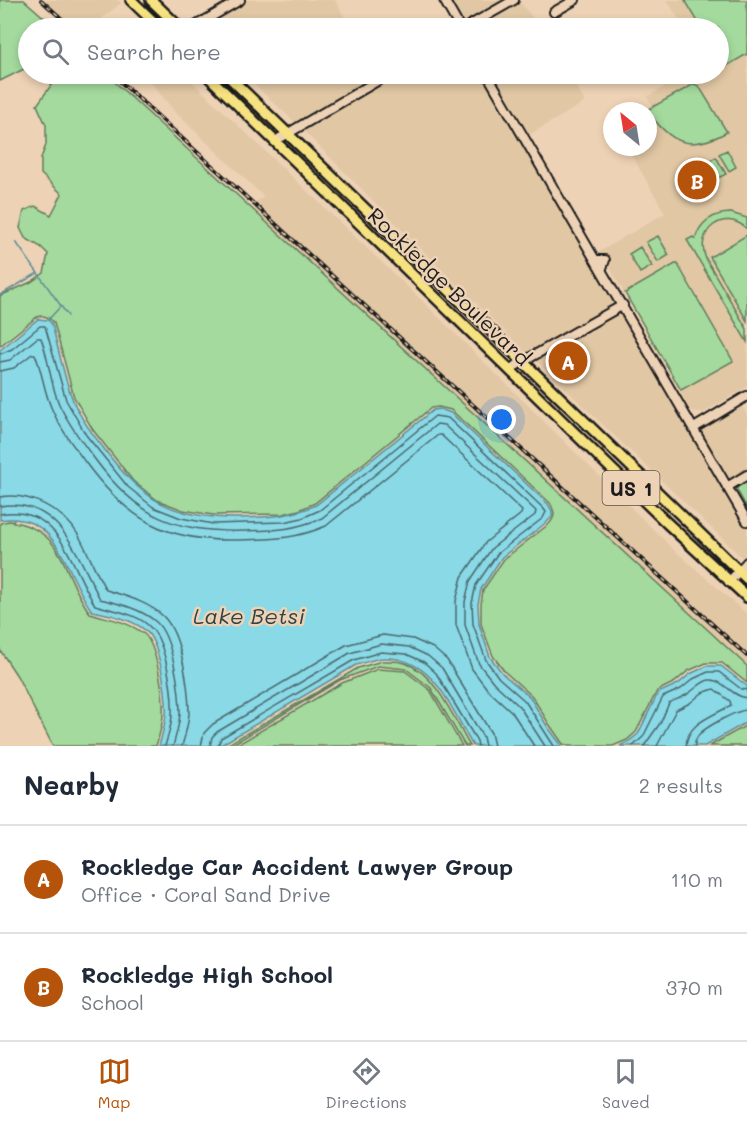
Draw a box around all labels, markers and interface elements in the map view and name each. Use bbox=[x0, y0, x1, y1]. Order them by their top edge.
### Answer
search box bbox=[18, 18, 729, 84]
icon: search bbox=[39, 35, 72, 68]
text: Search here bbox=[87, 37, 221, 66]
north arrow bbox=[603, 102, 657, 156]
pin: B bbox=[678, 158, 716, 202]
street label: Rockledge Boulevard bbox=[363, 201, 537, 371]
pin: A bbox=[548, 338, 588, 384]
your location bbox=[487, 405, 516, 434]
road number: US 1 bbox=[602, 471, 660, 505]
water label: Lake Betsi bbox=[193, 601, 305, 630]
text: Nearby bbox=[24, 768, 119, 802]
text: 2 results bbox=[639, 772, 723, 798]
text: Rockledge Car Accident Lawyer Group bbox=[81, 852, 513, 881]
text: A bbox=[37, 866, 50, 892]
text: 110 m bbox=[670, 866, 723, 892]
text: Office · Coral Sand Drive bbox=[81, 881, 331, 907]
text: Rockledge High School bbox=[81, 960, 333, 989]
text: B bbox=[37, 974, 50, 1000]
text: 370 m bbox=[665, 974, 723, 1000]
text: School bbox=[81, 989, 144, 1015]
tab: Map bbox=[98, 1055, 131, 1112]
tab: Directions bbox=[326, 1055, 407, 1112]
tab: Saved bbox=[602, 1055, 649, 1112]

